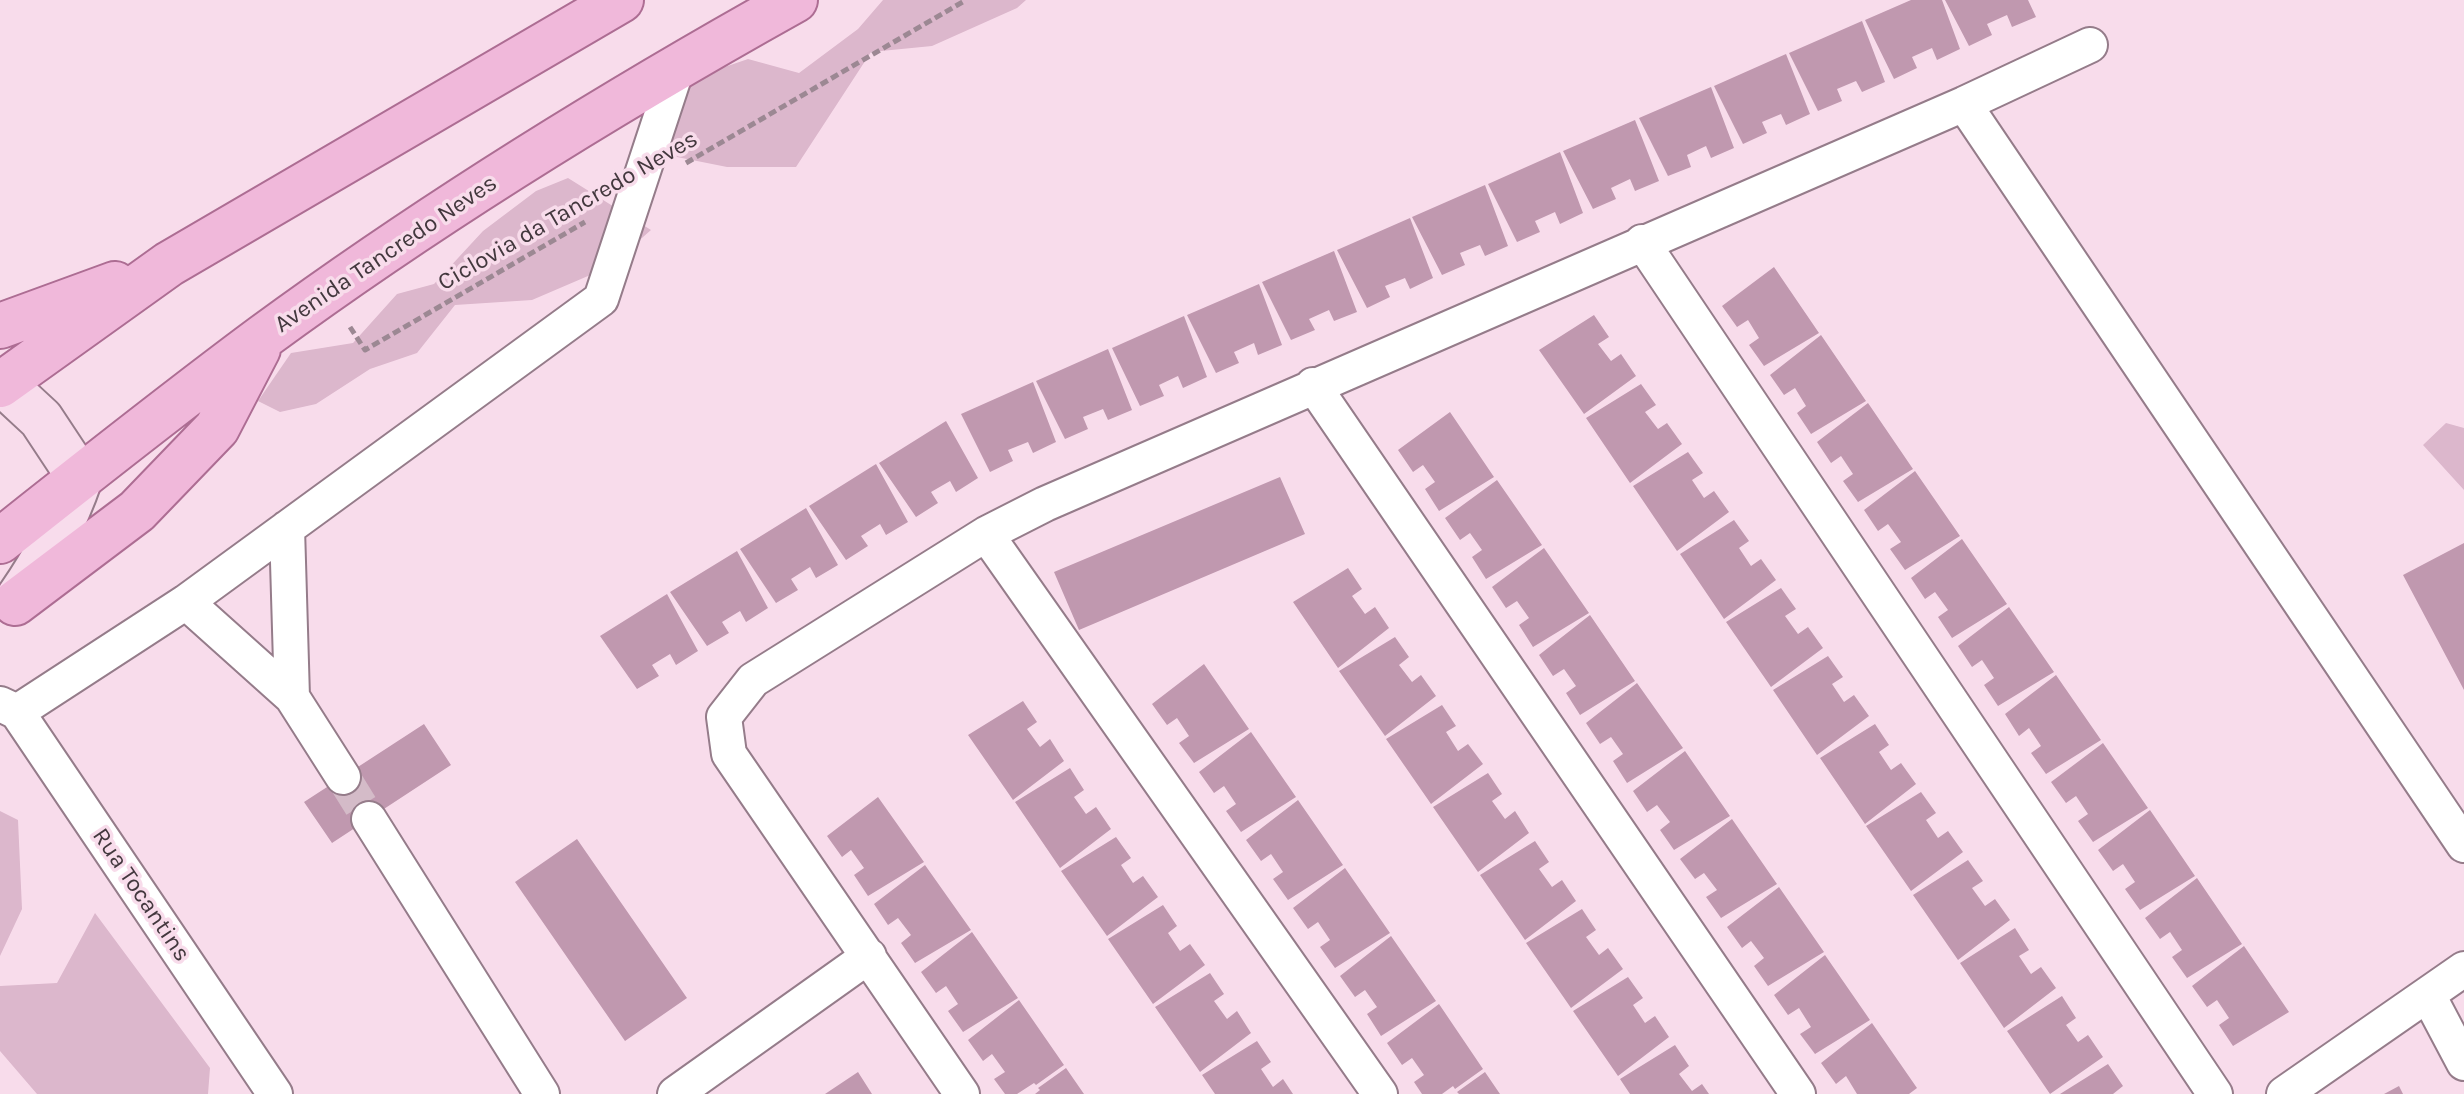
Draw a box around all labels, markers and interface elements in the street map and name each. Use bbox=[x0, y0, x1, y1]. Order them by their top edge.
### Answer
street label: Ciclovia da Tancredo Neves bbox=[433, 125, 703, 297]
street label: Avenida Tancredo Neves bbox=[269, 169, 503, 339]
street label: Rua Tocantins bbox=[86, 823, 196, 967]

